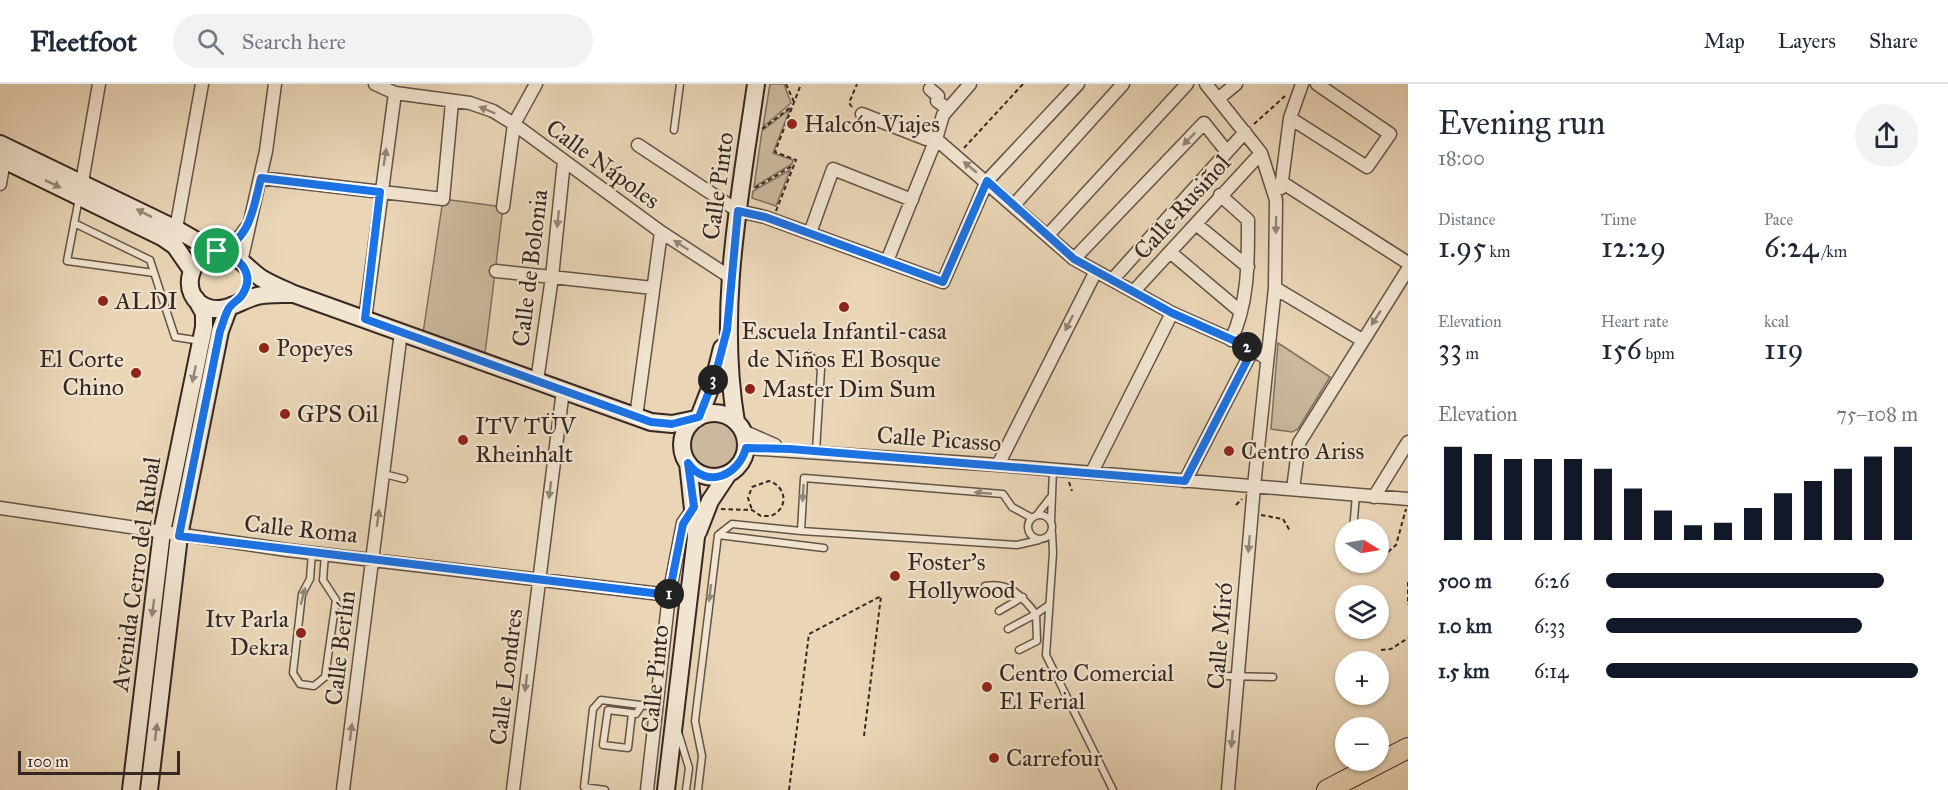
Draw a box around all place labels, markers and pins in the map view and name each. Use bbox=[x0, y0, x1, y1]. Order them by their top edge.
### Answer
place label: Halcón Viajes bbox=[804, 109, 940, 139]
marker: Halcón Viajes bbox=[785, 117, 799, 131]
pin bbox=[191, 225, 242, 276]
place label: ALDI bbox=[114, 286, 178, 316]
marker: ALDI bbox=[96, 294, 110, 308]
marker: Escuela Infantil-casa de Niños El Bosque bbox=[837, 300, 851, 314]
place label: Escuela Infantil-casa de Niños El Bosque bbox=[741, 316, 948, 374]
pin: 2 bbox=[1232, 332, 1262, 362]
place label: Popeyes bbox=[276, 333, 353, 363]
marker: Popeyes bbox=[257, 341, 271, 355]
place label: El Corte Chino bbox=[39, 344, 124, 402]
pin: 3 bbox=[698, 365, 728, 395]
marker: El Corte Chino bbox=[129, 366, 143, 380]
place label: Master Dim Sum bbox=[762, 374, 936, 404]
marker: Master Dim Sum bbox=[743, 382, 757, 396]
place label: GPS Oil bbox=[297, 399, 379, 429]
marker: GPS Oil bbox=[278, 407, 292, 421]
place label: ITV TÜV Rheinhalt bbox=[475, 411, 577, 469]
marker: ITV TÜV Rheinhalt bbox=[456, 433, 470, 447]
place label: Centro Ariss bbox=[1241, 436, 1364, 466]
marker: Centro Ariss bbox=[1222, 444, 1236, 458]
place label: Foster's Hollywood bbox=[907, 547, 1016, 605]
marker: Foster's Hollywood bbox=[888, 569, 902, 583]
pin: 1 bbox=[654, 579, 684, 609]
place label: Itv Parla Dekra bbox=[205, 604, 290, 662]
marker: Itv Parla Dekra bbox=[294, 626, 308, 640]
place label: Centro Comercial El Ferial bbox=[999, 658, 1174, 716]
marker: Centro Comercial El Ferial bbox=[980, 680, 994, 694]
place label: Carrefour bbox=[1006, 743, 1102, 773]
marker: Carrefour bbox=[987, 751, 1001, 765]

